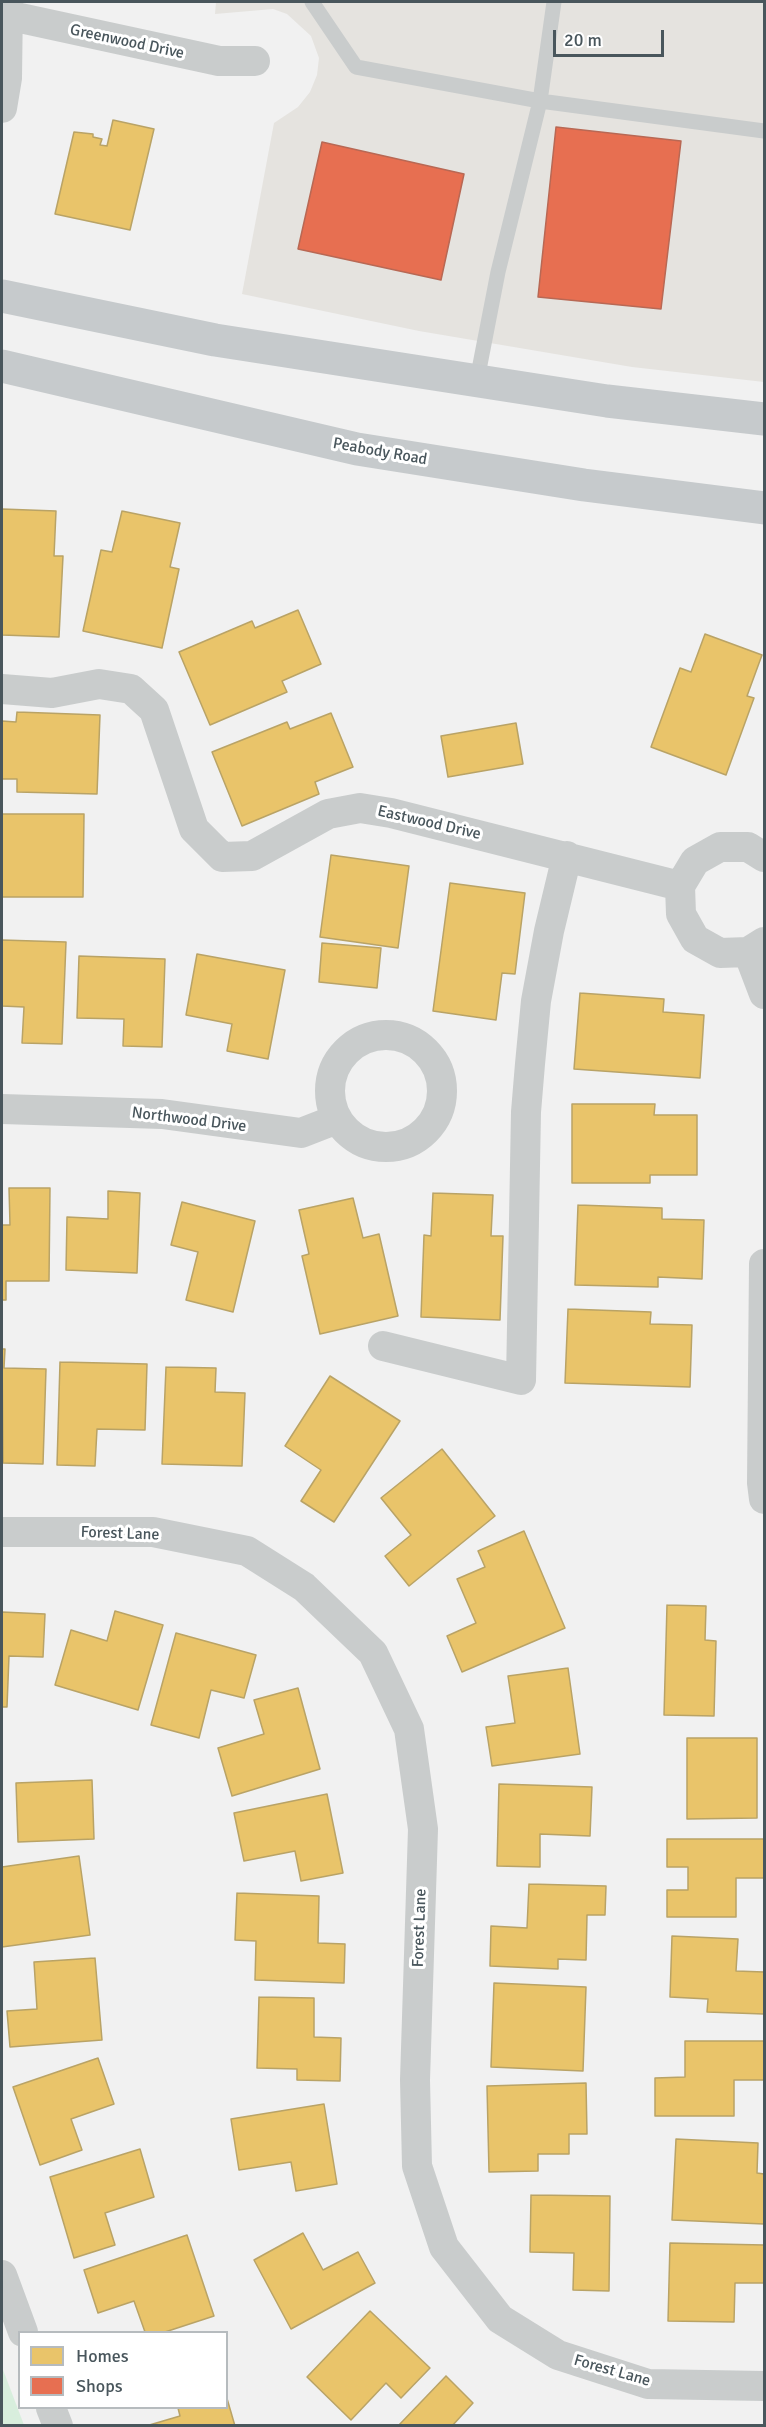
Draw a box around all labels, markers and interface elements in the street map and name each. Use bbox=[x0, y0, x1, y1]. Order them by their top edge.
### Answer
scale bar bbox=[556, 18, 667, 56]
street label: Greenwood Drive bbox=[68, 21, 186, 63]
text: 20 m bbox=[564, 29, 602, 51]
street label: Peabody Road bbox=[331, 434, 429, 470]
street label: Eastwood Drive bbox=[375, 802, 483, 844]
street label: Northwood Drive bbox=[131, 1103, 247, 1137]
street label: Forest Lane bbox=[80, 1523, 160, 1545]
street label: Forest Lane bbox=[409, 1888, 431, 1968]
legend bbox=[18, 2331, 228, 2409]
text: Homes bbox=[76, 2345, 129, 2367]
street label: Forest Lane bbox=[571, 2351, 653, 2391]
text: Shops bbox=[76, 2375, 123, 2397]

